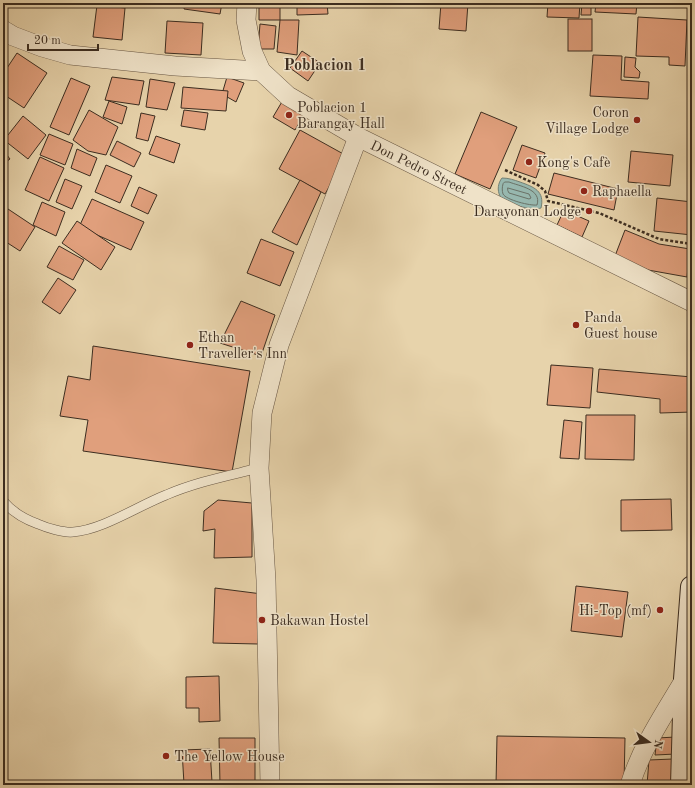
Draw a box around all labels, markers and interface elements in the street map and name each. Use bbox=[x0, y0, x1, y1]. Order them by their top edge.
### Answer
scale bar bbox=[28, 26, 98, 52]
text: 20 m bbox=[34, 35, 61, 47]
district label: Poblacion 1 bbox=[284, 58, 366, 74]
place label: Poblacion 1 Barangay Hall bbox=[297, 101, 385, 131]
place label: Coron Village Lodge bbox=[545, 106, 629, 136]
marker: Poblacion 1 Barangay Hall bbox=[284, 110, 294, 120]
marker: Coron Village Lodge bbox=[632, 115, 642, 125]
street label: Don Pedro Street bbox=[368, 138, 469, 197]
place label: Kong's Cafè bbox=[537, 156, 610, 170]
marker: Kong's Cafè bbox=[524, 157, 534, 167]
place label: Raphaella bbox=[592, 185, 652, 199]
marker: Raphaella bbox=[579, 186, 589, 196]
place label: Darayonan Lodge bbox=[473, 205, 581, 219]
marker: Darayonan Lodge bbox=[584, 206, 594, 216]
place label: Panda Guest house bbox=[584, 311, 657, 341]
marker: Panda Guest house bbox=[571, 320, 581, 330]
place label: Ethan Traveller's Inn bbox=[198, 331, 288, 361]
marker: Ethan Traveller's Inn bbox=[185, 340, 195, 350]
place label: Hi-Top (mf) bbox=[579, 604, 652, 618]
marker: Hi-Top (mf) bbox=[655, 605, 665, 615]
place label: Bakawan Hostel bbox=[270, 614, 369, 628]
marker: Bakawan Hostel bbox=[257, 615, 267, 625]
north arrow bbox=[629, 722, 669, 762]
text: N bbox=[651, 739, 664, 750]
place label: The Yellow House bbox=[174, 750, 285, 764]
marker: The Yellow House bbox=[161, 751, 171, 761]

